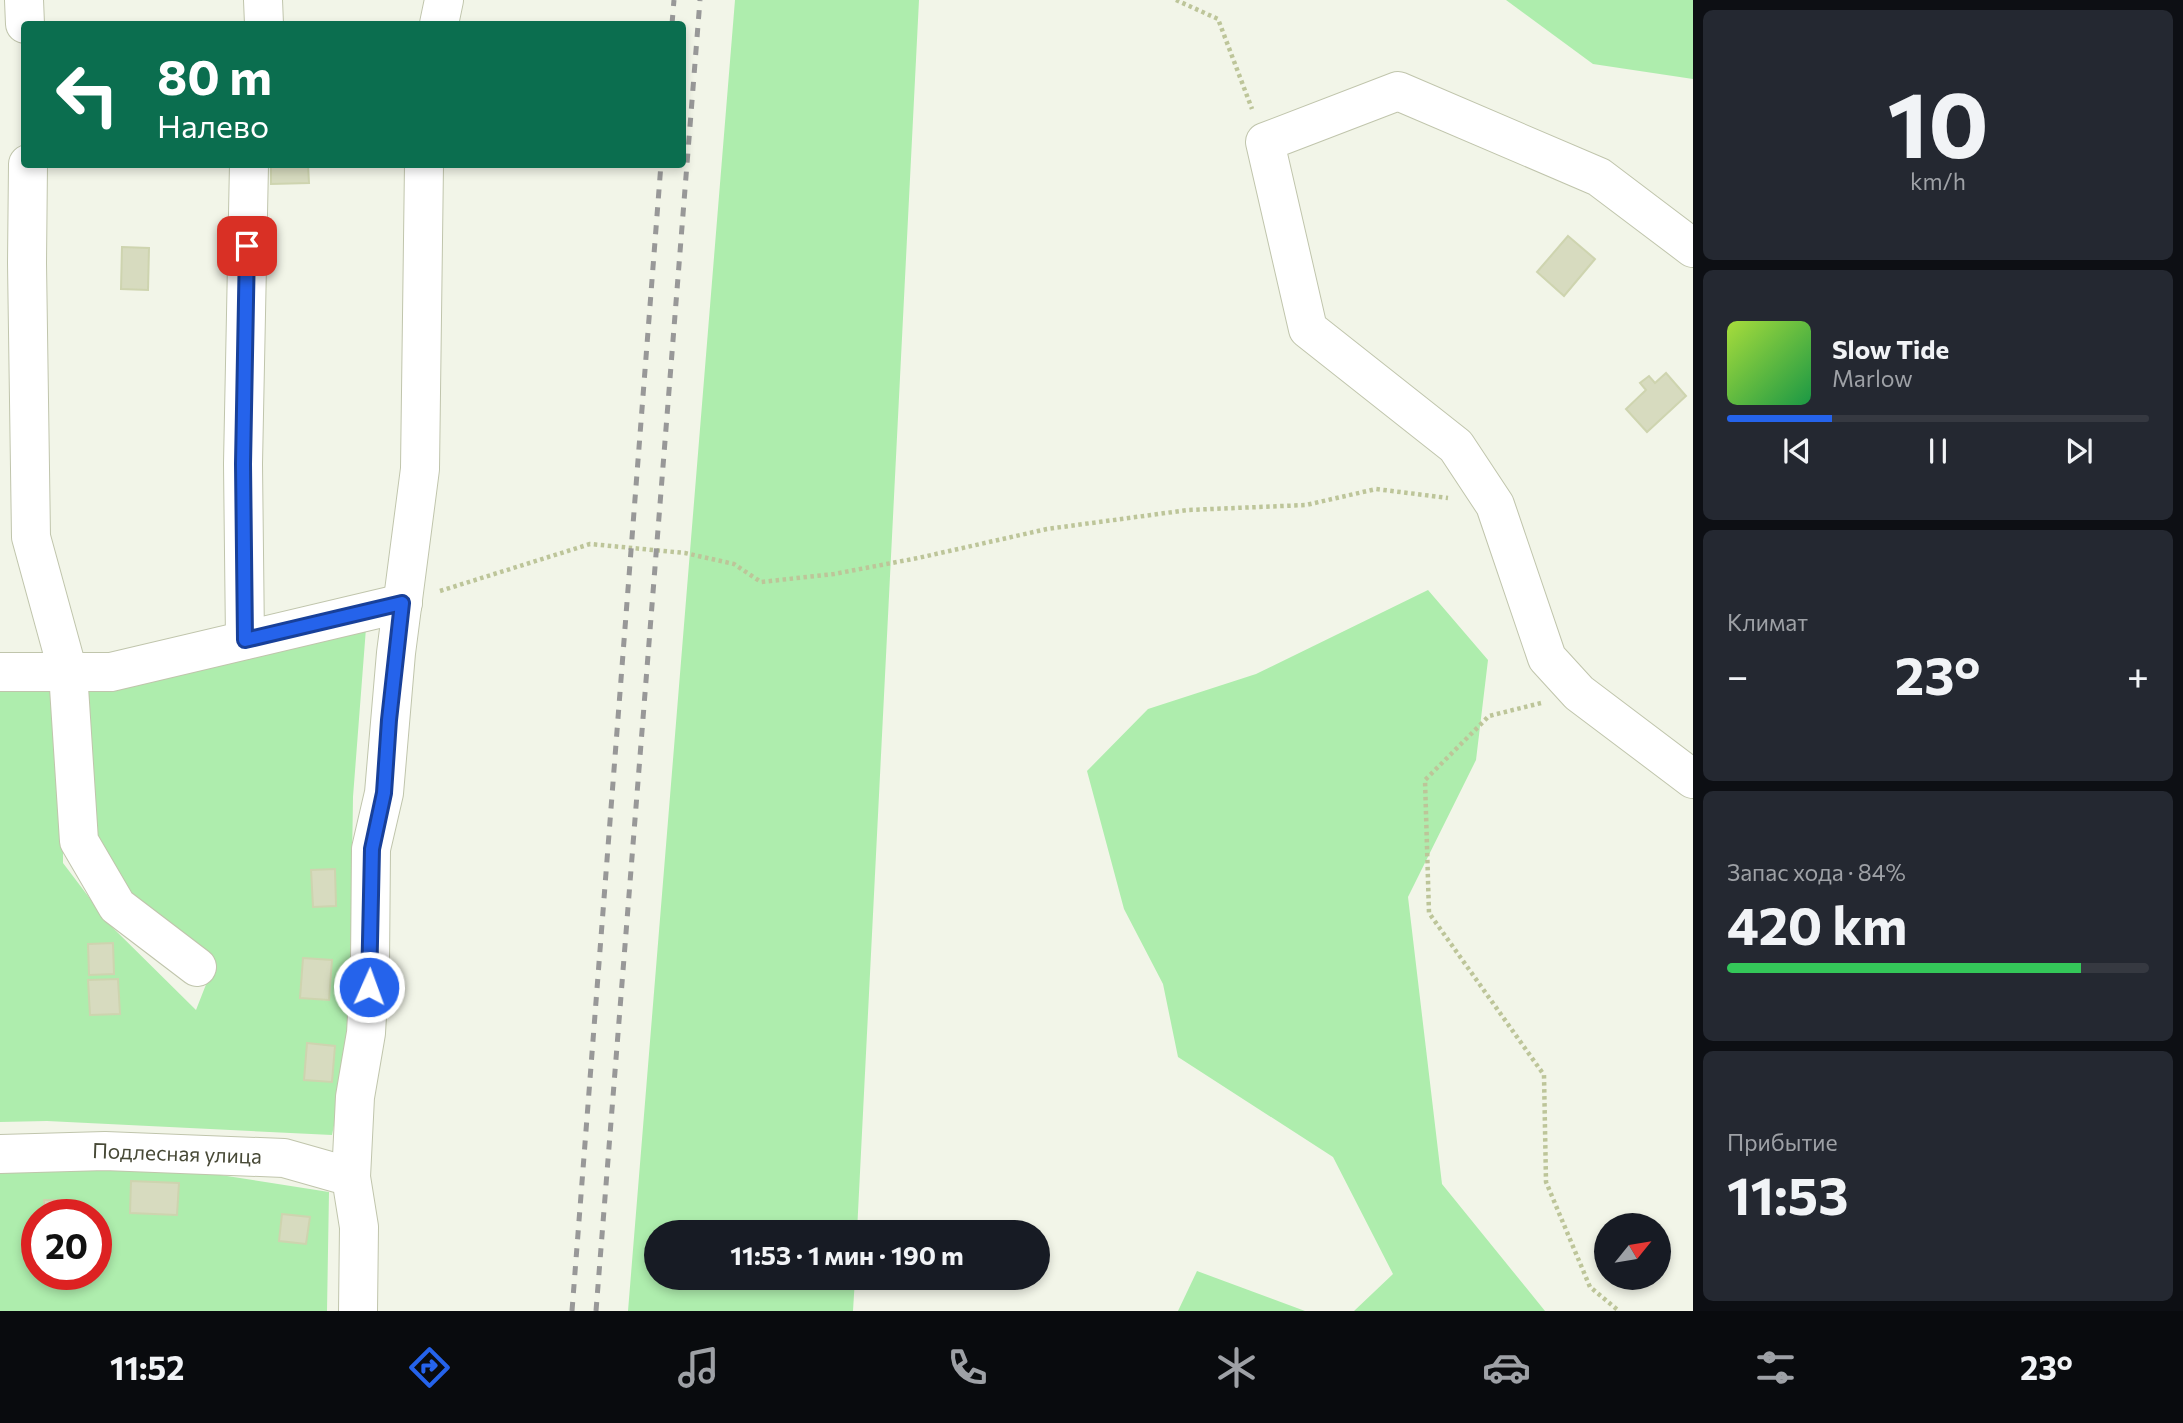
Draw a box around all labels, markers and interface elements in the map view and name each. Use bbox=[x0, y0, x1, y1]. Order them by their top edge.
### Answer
text: 80 m bbox=[157, 45, 272, 105]
icon: left bbox=[42, 49, 133, 140]
text: 10 bbox=[1887, 65, 1989, 177]
text: Налево bbox=[157, 105, 269, 145]
text: km/h bbox=[1910, 167, 1966, 195]
pin bbox=[217, 216, 277, 276]
icon: arrive bbox=[228, 227, 266, 265]
text: Slow Tide bbox=[1832, 333, 1949, 364]
text: Marlow bbox=[1832, 364, 1913, 392]
icon: previous bbox=[1778, 432, 1816, 470]
icon: pause bbox=[1919, 432, 1957, 470]
icon: next bbox=[2060, 432, 2098, 470]
text: Климат bbox=[1727, 608, 1808, 636]
text: 23° bbox=[1895, 642, 1981, 706]
text: − bbox=[1727, 651, 1749, 698]
text: + bbox=[2127, 651, 2149, 698]
text: Запас хода · 84% bbox=[1727, 858, 1906, 886]
text: 420 km bbox=[1727, 892, 1907, 956]
position arrow bbox=[332, 950, 406, 1024]
text: Прибытие bbox=[1727, 1128, 1838, 1156]
street label: Подлесная улица bbox=[92, 1137, 262, 1168]
text: 11:53 bbox=[1727, 1162, 1848, 1226]
speed limit sign: 20 bbox=[21, 1199, 112, 1290]
north arrow bbox=[1594, 1213, 1671, 1290]
map controls bbox=[1594, 1213, 1671, 1290]
text: 11:53 · 1 мин · 190 m bbox=[730, 1239, 964, 1270]
icon: directions bbox=[405, 1343, 454, 1392]
icon: music bbox=[674, 1343, 723, 1392]
icon: phone bbox=[943, 1343, 992, 1392]
icon: climate bbox=[1212, 1343, 1261, 1392]
icon: car bbox=[1482, 1343, 1531, 1392]
icon: filters bbox=[1751, 1343, 1800, 1392]
text: 11:52 bbox=[110, 1347, 184, 1387]
text: 23° bbox=[2020, 1347, 2073, 1387]

